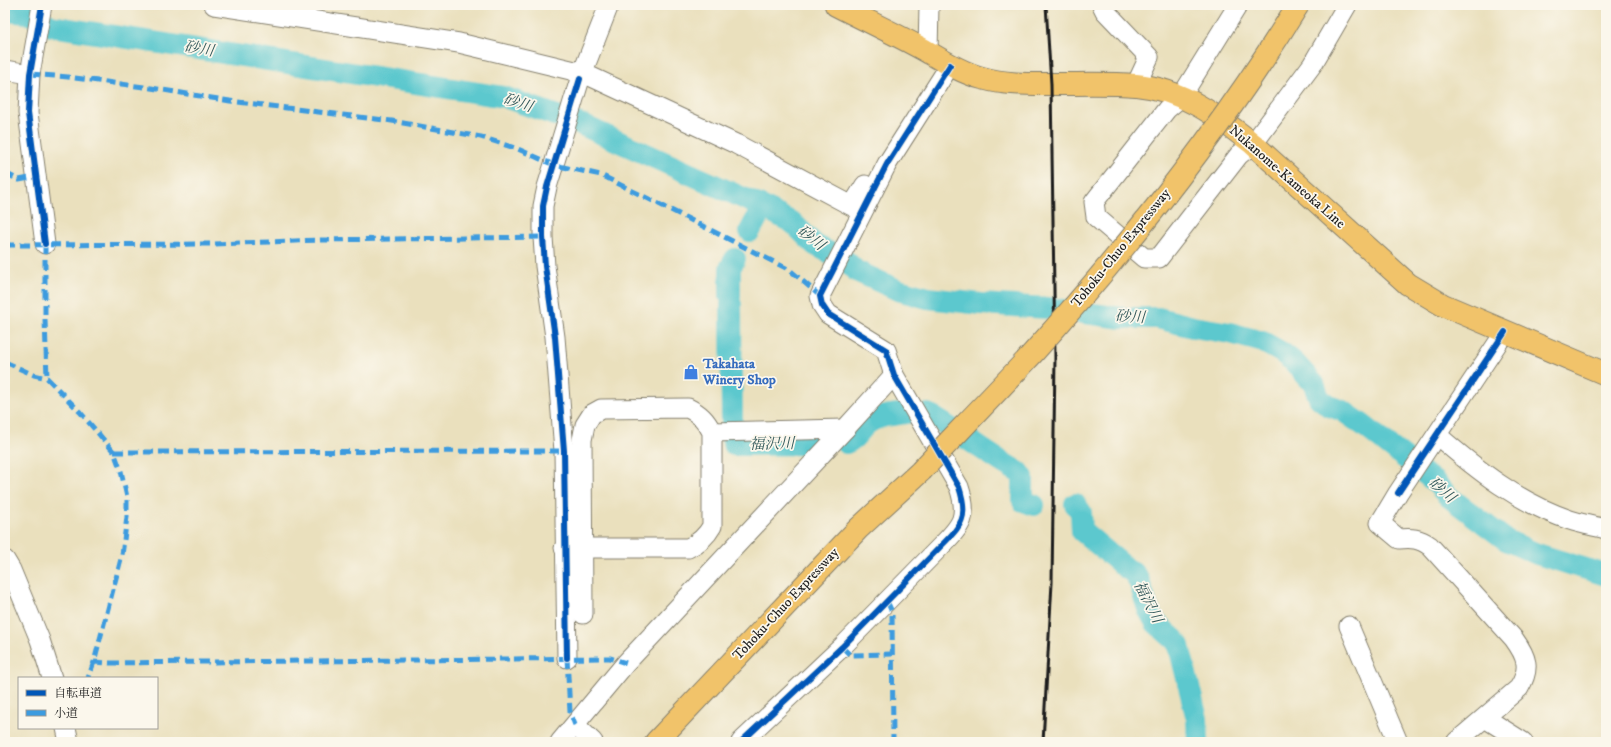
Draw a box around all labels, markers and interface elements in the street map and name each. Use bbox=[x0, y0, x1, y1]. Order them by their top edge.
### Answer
water label: 砂川 bbox=[183, 37, 217, 61]
water label: 砂川 bbox=[501, 89, 537, 117]
street label: Nukanome-Kameoka Line bbox=[1225, 122, 1349, 233]
street label: Tohoku-Chuo Expressway bbox=[1067, 185, 1175, 311]
water label: 砂川 bbox=[793, 221, 830, 256]
water label: 砂川 bbox=[1115, 307, 1147, 327]
place label: Takahata Winery Shop bbox=[702, 355, 776, 389]
shop icon: Takahata Winery Shop bbox=[682, 363, 700, 381]
water label: 福沢川 bbox=[749, 434, 797, 454]
water label: 砂川 bbox=[1424, 473, 1461, 508]
street label: Tohoku-Chuo Expressway bbox=[729, 544, 843, 664]
water label: 福沢川 bbox=[1129, 578, 1168, 628]
legend bbox=[18, 677, 158, 729]
text: 自転車道 bbox=[54, 686, 102, 701]
text: 小道 bbox=[54, 706, 78, 721]

